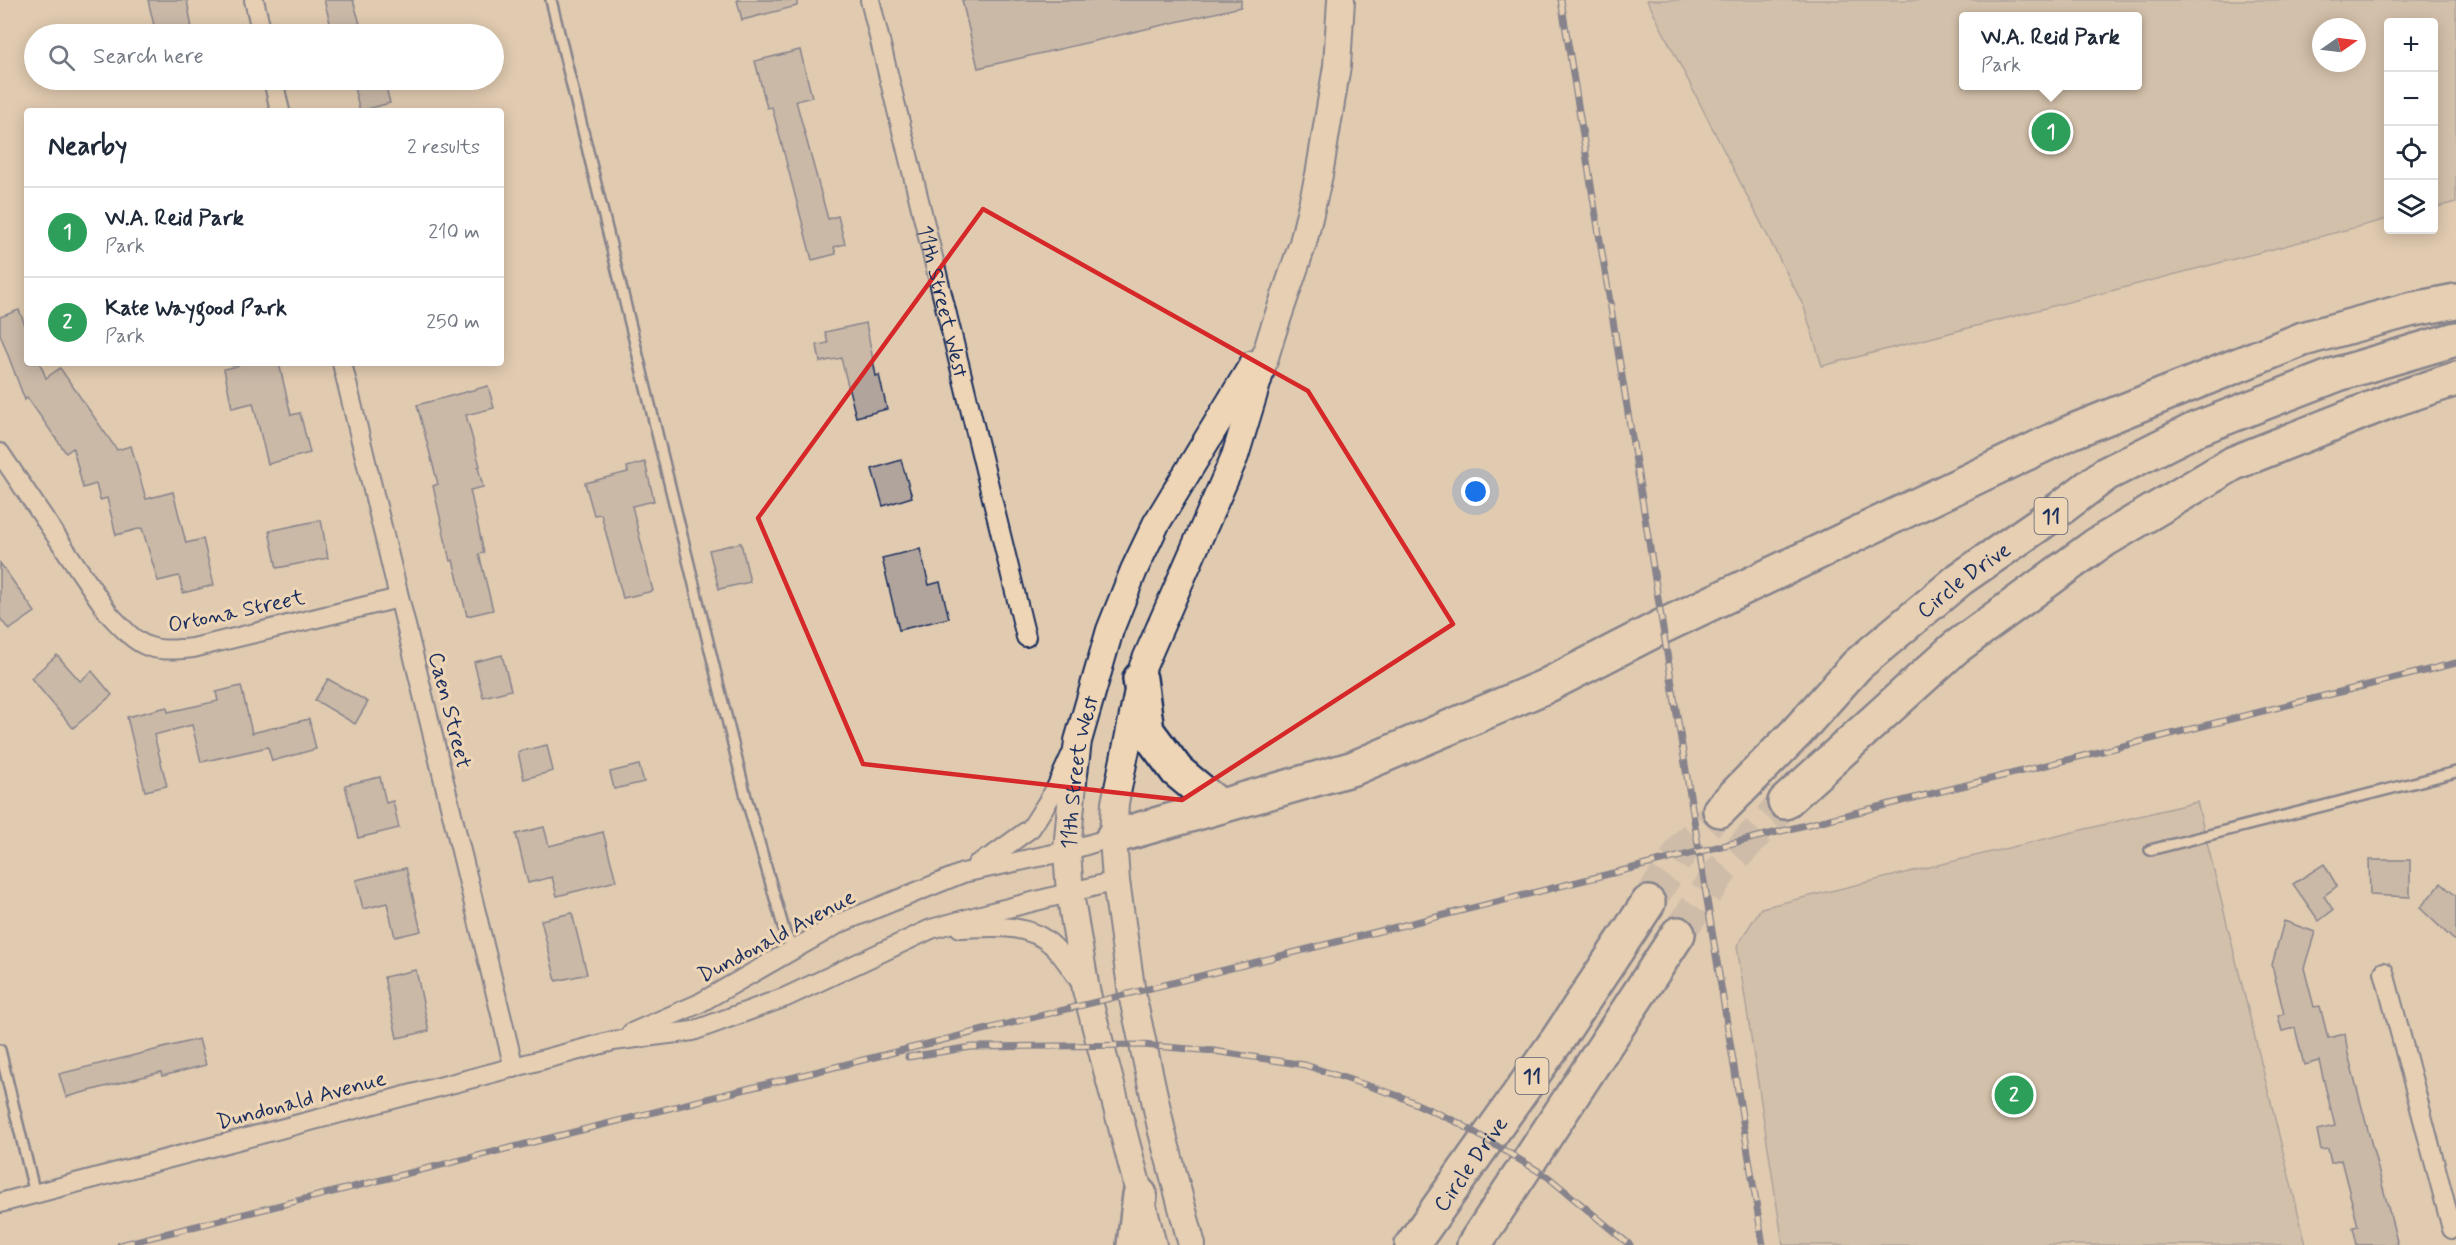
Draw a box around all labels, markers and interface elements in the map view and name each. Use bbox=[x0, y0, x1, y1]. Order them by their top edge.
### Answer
popup bbox=[1959, 12, 2142, 90]
north arrow bbox=[2312, 18, 2366, 72]
map controls bbox=[2384, 18, 2438, 234]
button: + bbox=[2384, 18, 2438, 72]
search box bbox=[24, 24, 504, 90]
text: W.A. Reid Park bbox=[1981, 24, 2120, 52]
icon: search bbox=[45, 41, 78, 74]
text: Search here bbox=[93, 43, 204, 71]
text: Park bbox=[1981, 52, 2021, 79]
button: − bbox=[2384, 72, 2438, 126]
pin: 1 bbox=[2032, 110, 2070, 154]
button: locate bbox=[2384, 126, 2438, 180]
text: Nearby bbox=[48, 130, 127, 164]
text: 2 results bbox=[407, 134, 480, 161]
button: layers bbox=[2384, 180, 2438, 234]
text: W.A. Reid Park bbox=[105, 205, 244, 233]
text: 1 bbox=[63, 219, 72, 246]
text: 210 m bbox=[428, 219, 480, 246]
street label: 11th Street West bbox=[910, 223, 974, 381]
text: Park bbox=[105, 233, 145, 260]
text: Kate Waygood Park bbox=[105, 295, 287, 323]
text: 2 bbox=[63, 309, 72, 336]
text: 250 m bbox=[426, 309, 480, 336]
text: Park bbox=[105, 323, 145, 350]
your location bbox=[1461, 477, 1490, 506]
road number: 11 bbox=[2034, 498, 2068, 534]
street label: Circle Drive bbox=[1912, 536, 2017, 625]
street label: Ortona Street bbox=[166, 584, 307, 640]
street label: Caen Street bbox=[421, 649, 477, 772]
street label: 11th Street West bbox=[1055, 692, 1106, 850]
street label: Dundonald Avenue bbox=[693, 883, 861, 990]
road number: 11 bbox=[1516, 1058, 1549, 1094]
street label: Dundonald Avenue bbox=[214, 1065, 389, 1137]
pin: 2 bbox=[1994, 1072, 2034, 1118]
street label: Circle Drive bbox=[1428, 1111, 1515, 1218]

